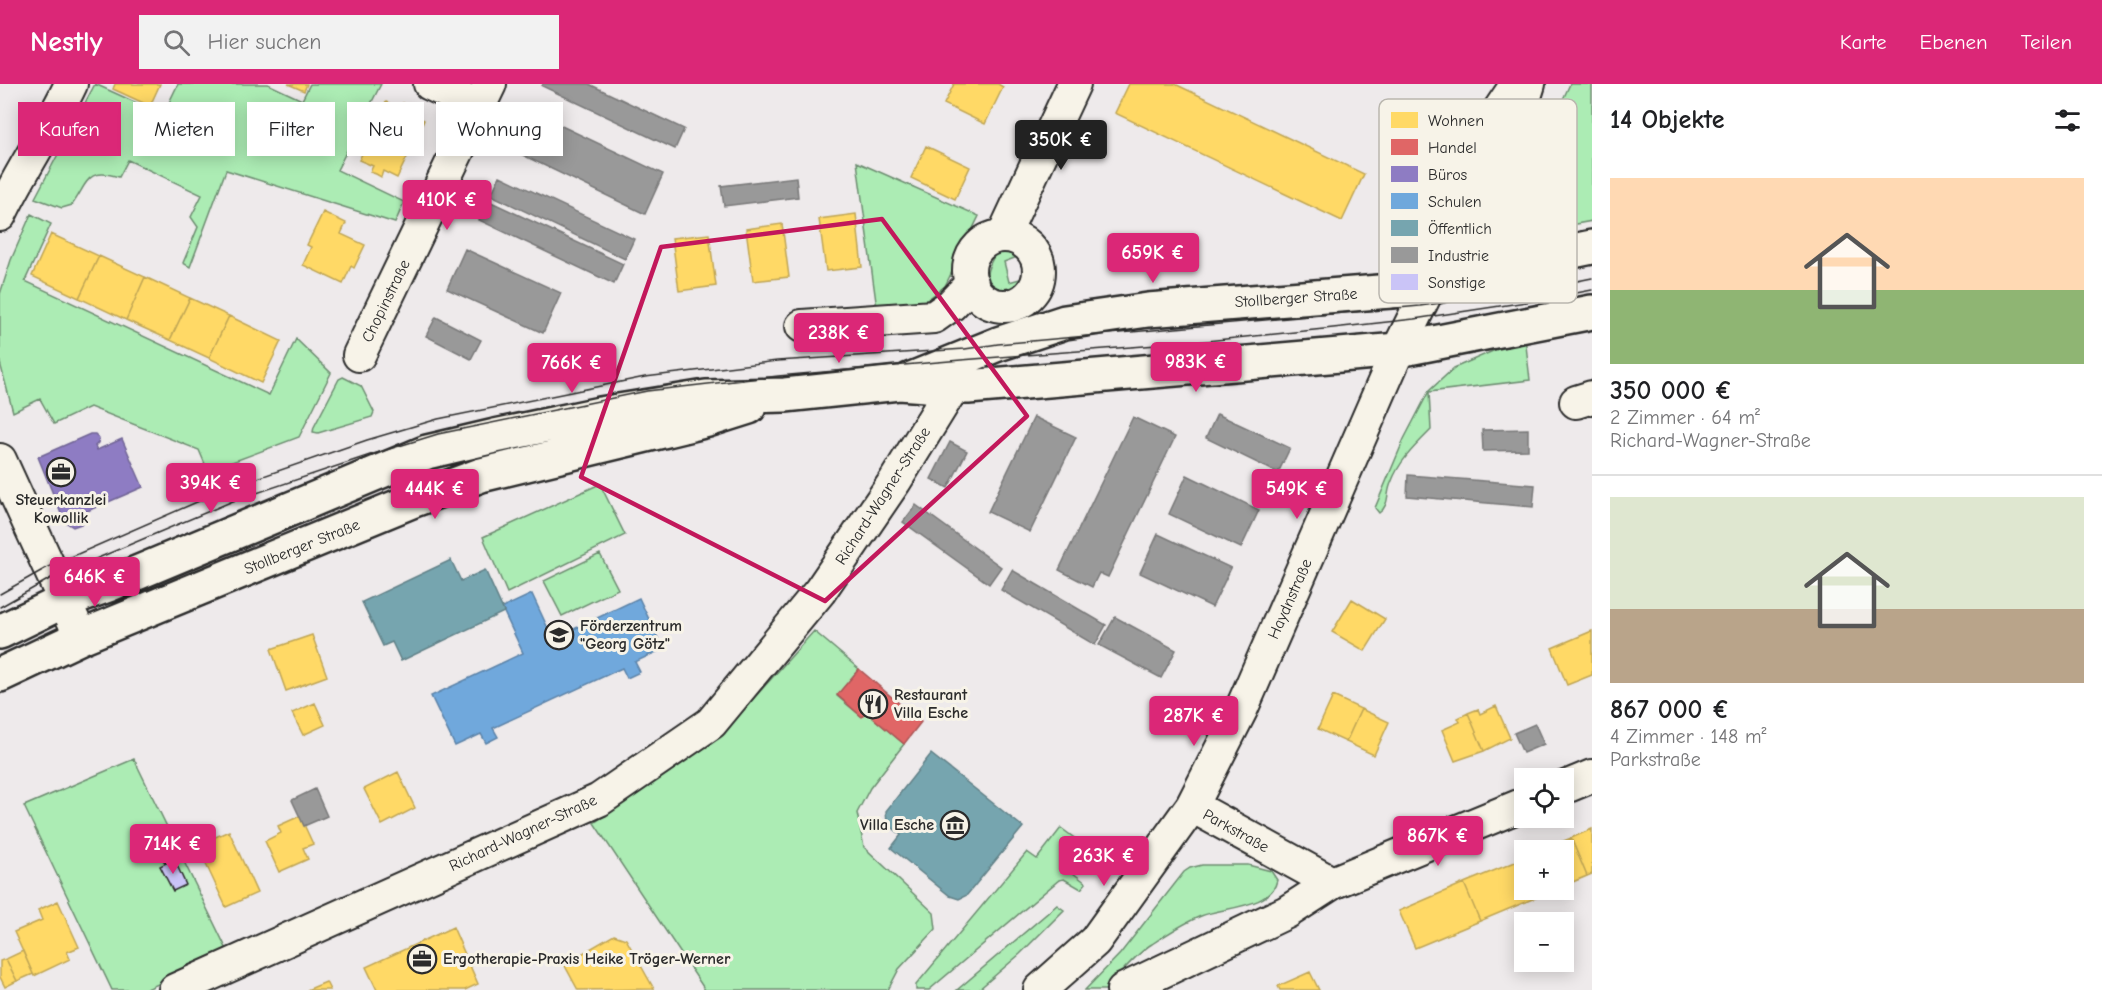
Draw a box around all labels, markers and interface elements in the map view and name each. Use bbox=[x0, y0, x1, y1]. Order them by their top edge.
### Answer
search box bbox=[139, 15, 559, 69]
text: Nestly bbox=[30, 26, 103, 58]
icon: search bbox=[160, 26, 193, 59]
text: Hier suchen bbox=[208, 29, 322, 55]
text: Karte bbox=[1840, 30, 1887, 54]
text: Ebenen bbox=[1920, 30, 1988, 54]
text: Teilen bbox=[2021, 30, 2072, 54]
legend bbox=[1379, 99, 1577, 303]
chip: Kaufen bbox=[18, 102, 121, 156]
chip: Mieten bbox=[133, 102, 235, 156]
chip: Filter bbox=[247, 102, 335, 156]
chip: Neu bbox=[347, 102, 424, 156]
chip: Wohnung bbox=[436, 102, 563, 156]
icon: filters bbox=[2051, 104, 2084, 137]
text: 14 Objekte bbox=[1610, 105, 1725, 135]
text: Wohnen bbox=[1428, 112, 1484, 130]
pin: 350K € bbox=[1012, 120, 1110, 171]
text: 350K € bbox=[1029, 128, 1093, 151]
text: Handel bbox=[1428, 139, 1477, 157]
text: Büros bbox=[1428, 166, 1468, 184]
pin: 410K € bbox=[398, 180, 496, 231]
text: 410K € bbox=[417, 188, 477, 211]
text: Schulen bbox=[1428, 193, 1482, 211]
icon: home bbox=[1793, 217, 1901, 325]
text: Öffentlich bbox=[1428, 220, 1492, 238]
pin: 659K € bbox=[1104, 233, 1202, 284]
text: 659K € bbox=[1121, 241, 1185, 264]
text: Industrie bbox=[1428, 247, 1489, 265]
street label: Chopinstraße bbox=[358, 257, 414, 345]
text: Sonstige bbox=[1428, 274, 1486, 292]
street label: Stollberger Straße bbox=[1234, 285, 1358, 311]
pin: 238K € bbox=[790, 313, 888, 364]
text: 238K € bbox=[808, 321, 870, 344]
pin: 983K € bbox=[1147, 342, 1245, 393]
pin: 766K € bbox=[523, 343, 621, 394]
text: 983K € bbox=[1165, 350, 1227, 373]
text: 766K € bbox=[541, 351, 603, 374]
text: 350 000 € bbox=[1610, 376, 1733, 406]
text: 2 Zimmer · 64 m² bbox=[1610, 406, 1760, 429]
street label: Richard-Wagner-Straße bbox=[832, 424, 934, 568]
text: Richard-Wagner-Straße bbox=[1610, 429, 1811, 452]
office icon: Steuerkanzlei Kowollik bbox=[45, 456, 77, 488]
pin: 394K € bbox=[162, 463, 260, 514]
pin: 444K € bbox=[386, 469, 484, 520]
pin: 549K € bbox=[1248, 469, 1346, 520]
text: 394K € bbox=[180, 471, 242, 494]
text: 444K € bbox=[405, 477, 465, 500]
text: 549K € bbox=[1266, 477, 1328, 500]
place label: Steuerkanzlei Kowollik bbox=[16, 491, 106, 527]
street label: Stollberger Straße bbox=[242, 516, 362, 578]
icon: home bbox=[1793, 536, 1901, 644]
street label: Haydnstraße bbox=[1264, 556, 1316, 642]
pin: 646K € bbox=[46, 557, 144, 608]
text: 646K € bbox=[64, 565, 126, 588]
place label: Förderzentrum "Georg Götz" bbox=[580, 617, 682, 653]
school or university icon: Förderzentrum "Georg Götz" bbox=[543, 619, 575, 651]
place label: Restaurant Villa Esche bbox=[894, 686, 968, 722]
restaurant icon: Restaurant Villa Esche bbox=[857, 688, 889, 720]
text: 867 000 € bbox=[1610, 695, 1730, 725]
pin: 287K € bbox=[1145, 696, 1243, 747]
text: 287K € bbox=[1163, 704, 1225, 727]
text: 4 Zimmer · 148 m² bbox=[1610, 725, 1767, 748]
text: Parkstraße bbox=[1610, 748, 1701, 771]
map controls bbox=[1514, 768, 1574, 972]
button: locate bbox=[1514, 768, 1574, 828]
street label: Richard-Wagner-Straße bbox=[446, 791, 600, 875]
street label: Parkstraße bbox=[1200, 806, 1272, 856]
museum icon: Villa Esche bbox=[939, 809, 971, 841]
place label: Villa Esche bbox=[860, 816, 934, 834]
pin: 867K € bbox=[1389, 816, 1487, 867]
pin: 714K € bbox=[124, 824, 222, 875]
text: 867K € bbox=[1407, 824, 1469, 847]
text: 714K € bbox=[144, 832, 202, 855]
pin: 263K € bbox=[1055, 836, 1153, 887]
button: + bbox=[1514, 840, 1574, 900]
text: 263K € bbox=[1073, 844, 1135, 867]
button: − bbox=[1514, 912, 1574, 972]
office icon: Ergotherapie-Praxis Heike Tröger-Werner bbox=[406, 943, 438, 975]
place label: Ergotherapie-Praxis Heike Tröger-Werner bbox=[443, 950, 731, 968]

